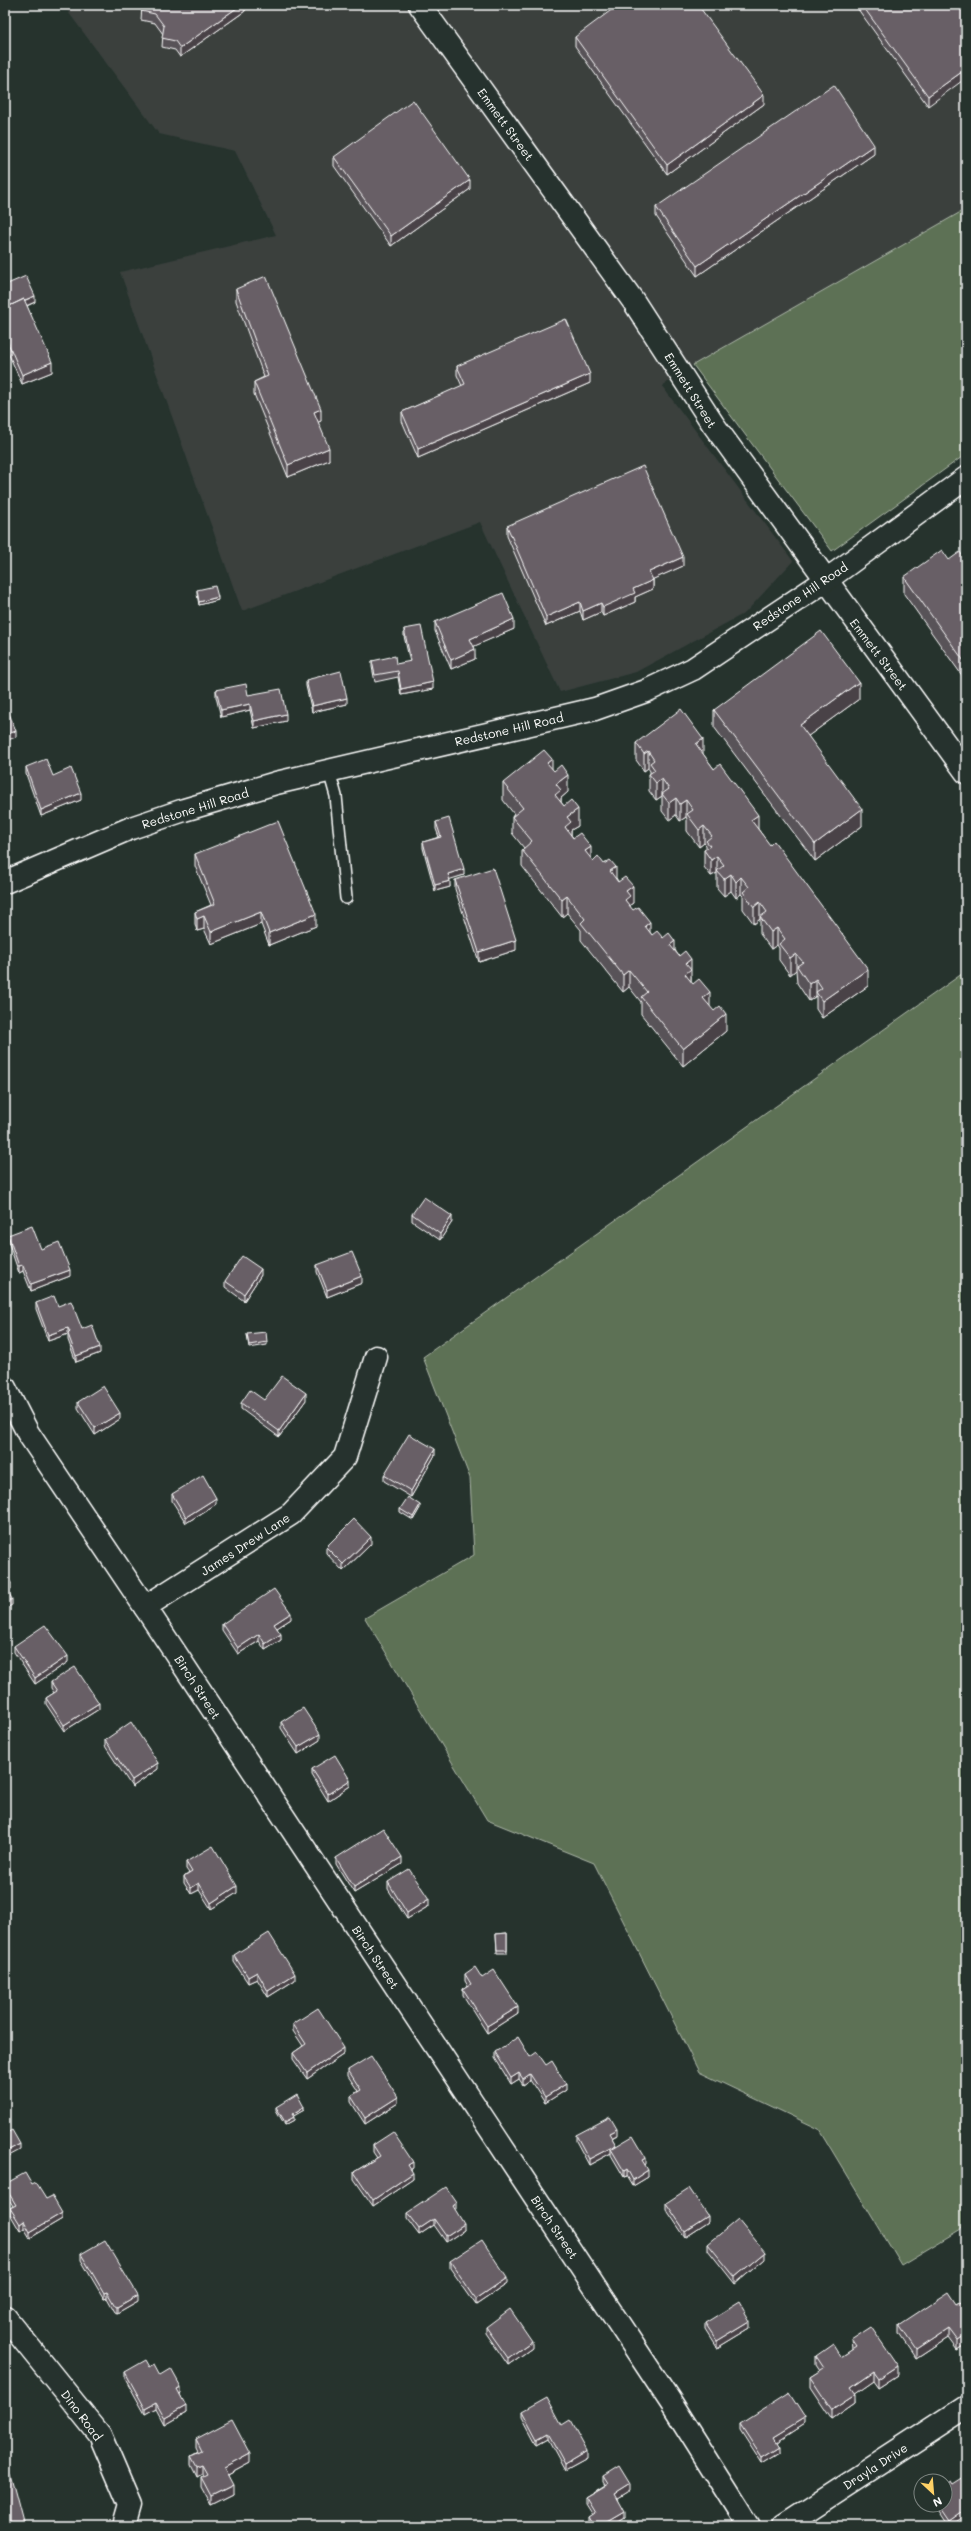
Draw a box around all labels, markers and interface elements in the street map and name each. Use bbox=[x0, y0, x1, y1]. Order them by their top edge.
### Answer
street label: Emmett Street bbox=[474, 84, 538, 164]
street label: Emmett Street bbox=[661, 349, 721, 431]
street label: Redstone Hill Road bbox=[750, 558, 851, 634]
street label: Emmett Street bbox=[847, 615, 911, 693]
street label: Redstone Hill Road bbox=[453, 709, 565, 749]
street label: Redstone Hill Road bbox=[140, 784, 251, 832]
street label: James Drew Lane bbox=[197, 1509, 293, 1579]
street label: Birch Street bbox=[171, 1652, 225, 1722]
street label: Birch Street bbox=[349, 1922, 403, 1992]
street label: Birch Street bbox=[528, 2192, 582, 2262]
street label: Dino Road bbox=[58, 2386, 106, 2444]
street label: Drayla Drive bbox=[840, 2439, 910, 2493]
north arrow bbox=[913, 2473, 953, 2513]
text: N bbox=[931, 2494, 945, 2511]

